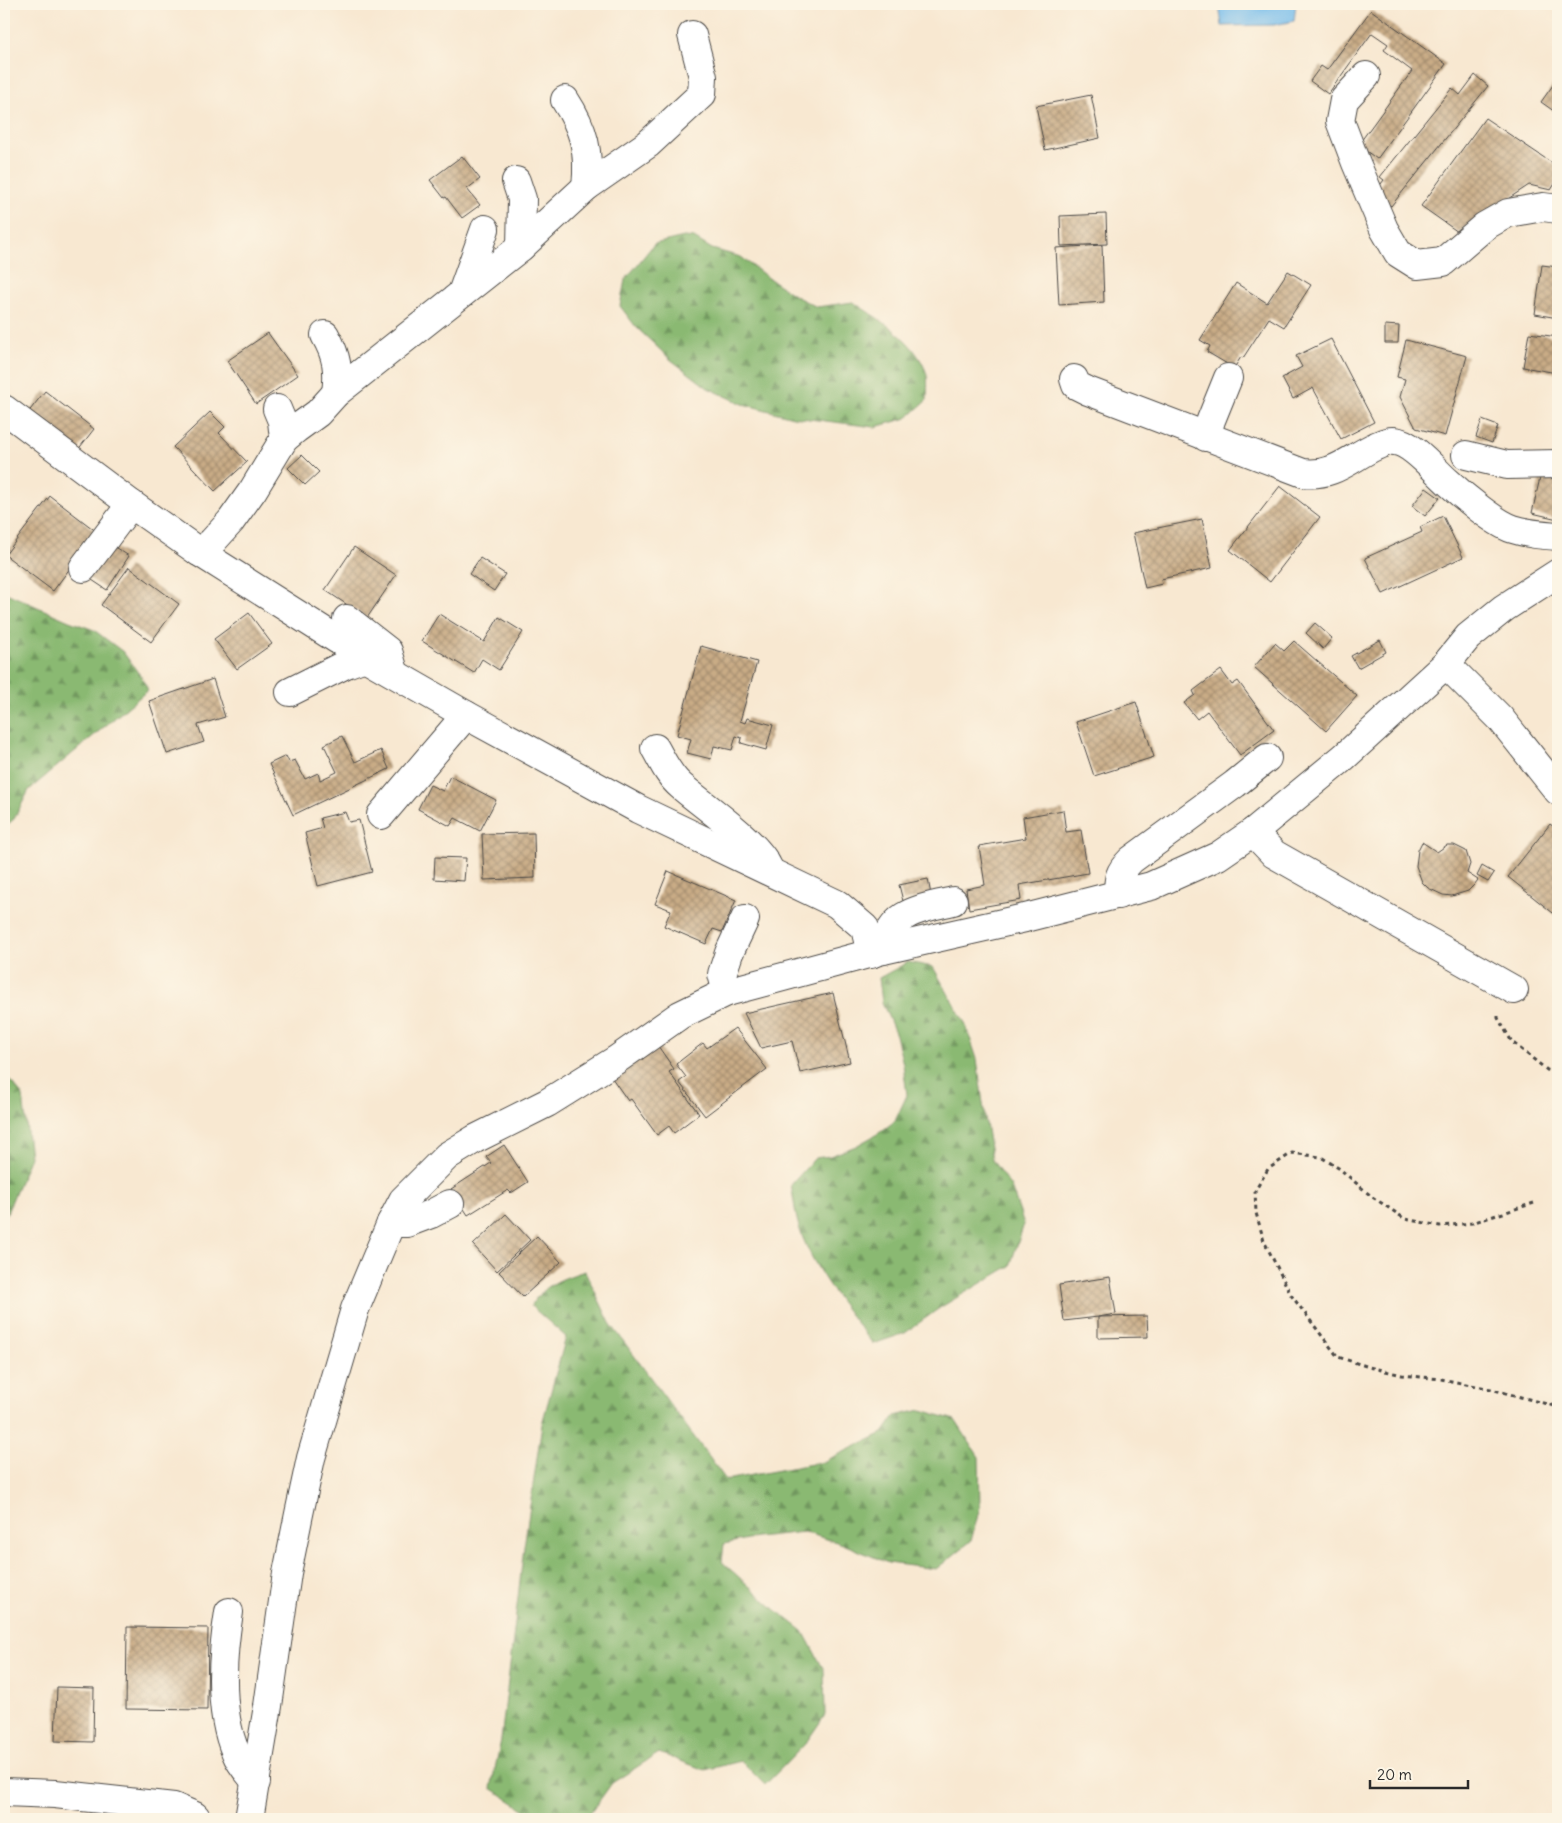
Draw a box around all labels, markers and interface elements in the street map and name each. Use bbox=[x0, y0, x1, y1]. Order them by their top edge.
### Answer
scale bar bbox=[1370, 1758, 1467, 1790]
text: 20 m bbox=[1377, 1765, 1412, 1784]

